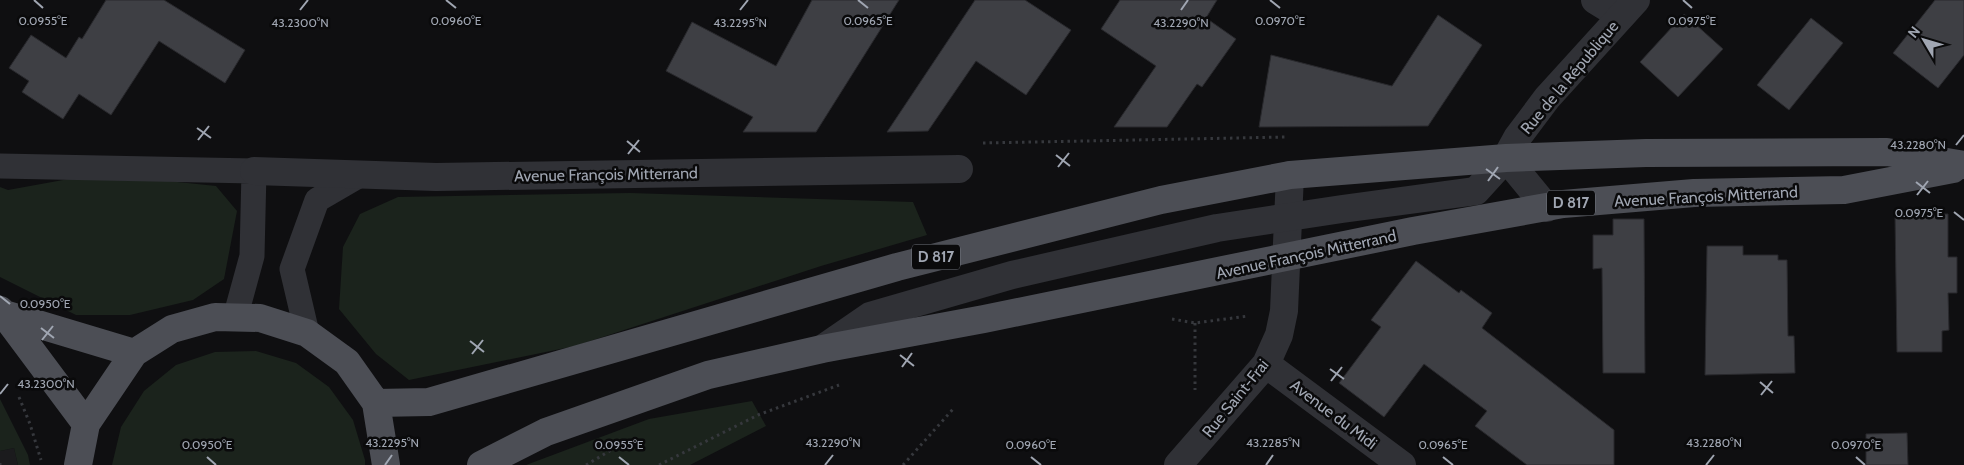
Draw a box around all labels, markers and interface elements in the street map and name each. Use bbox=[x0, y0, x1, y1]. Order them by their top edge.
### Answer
text: 0.0955°E bbox=[19, 13, 68, 28]
text: 0.0960°E bbox=[431, 13, 482, 28]
text: 0.0965°E bbox=[843, 13, 893, 28]
text: 0.0970°E bbox=[1255, 13, 1305, 28]
text: 0.0975°E bbox=[1668, 13, 1717, 28]
text: 43.2300°N bbox=[271, 15, 329, 30]
text: 43.2295°N bbox=[713, 15, 767, 30]
text: 43.2290°N bbox=[1153, 15, 1209, 30]
north arrow bbox=[1899, 15, 1949, 65]
street label: Rue de la République bbox=[1517, 17, 1622, 138]
text: N bbox=[1904, 23, 1924, 41]
text: 43.2280°N bbox=[1890, 137, 1946, 152]
street label: Avenue François Mitterrand bbox=[514, 163, 698, 186]
street label: Avenue François Mitterrand bbox=[1614, 182, 1798, 211]
road number: D 817 bbox=[1547, 190, 1595, 216]
text: 0.0975°E bbox=[1895, 205, 1944, 220]
street label: Avenue François Mitterrand bbox=[1214, 226, 1398, 283]
road number: D 817 bbox=[912, 244, 960, 270]
text: 0.0950°E bbox=[20, 296, 71, 311]
street label: Rue Saint-Frai bbox=[1198, 356, 1273, 441]
text: 43.2300°N bbox=[17, 376, 75, 391]
street label: Avenue du Midi bbox=[1287, 376, 1381, 453]
text: 43.2295°N bbox=[365, 435, 419, 450]
text: 43.2290°N bbox=[805, 435, 861, 450]
text: 43.2285°N bbox=[1246, 435, 1300, 450]
text: 43.2280°N bbox=[1686, 435, 1742, 450]
text: 0.0950°E bbox=[182, 437, 233, 452]
text: 0.0955°E bbox=[595, 437, 644, 452]
text: 0.0960°E bbox=[1006, 437, 1057, 452]
text: 0.0965°E bbox=[1418, 437, 1468, 452]
text: 0.0970°E bbox=[1831, 437, 1881, 452]

